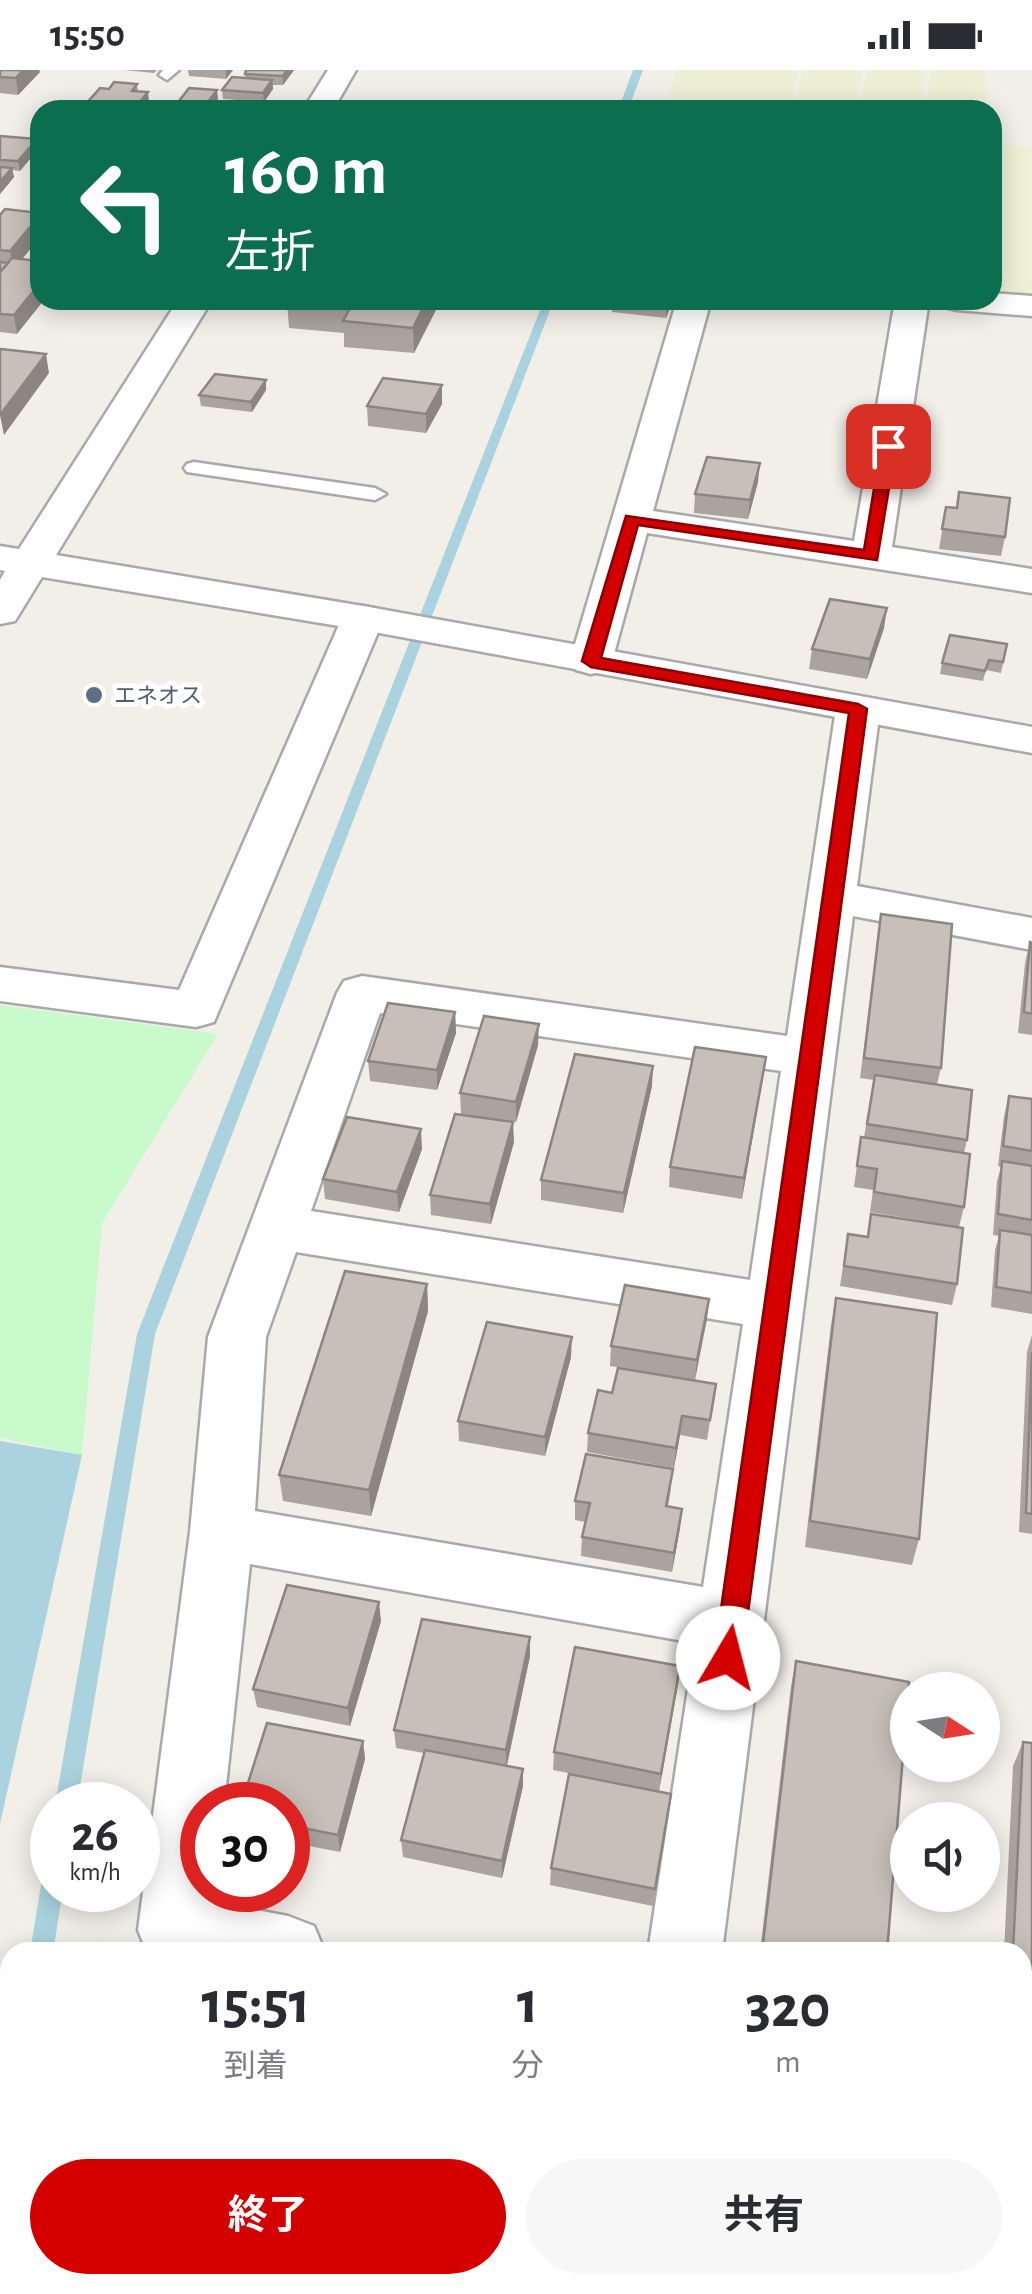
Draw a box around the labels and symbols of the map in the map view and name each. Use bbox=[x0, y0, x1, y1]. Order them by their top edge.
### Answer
pin bbox=[846, 404, 931, 489]
marker: エネオス bbox=[83, 684, 105, 706]
place label: エネオス bbox=[114, 685, 202, 707]
position arrow bbox=[676, 1606, 780, 1710]
north arrow bbox=[890, 1672, 1000, 1782]
speed limit sign: 30 bbox=[180, 1782, 310, 1912]

